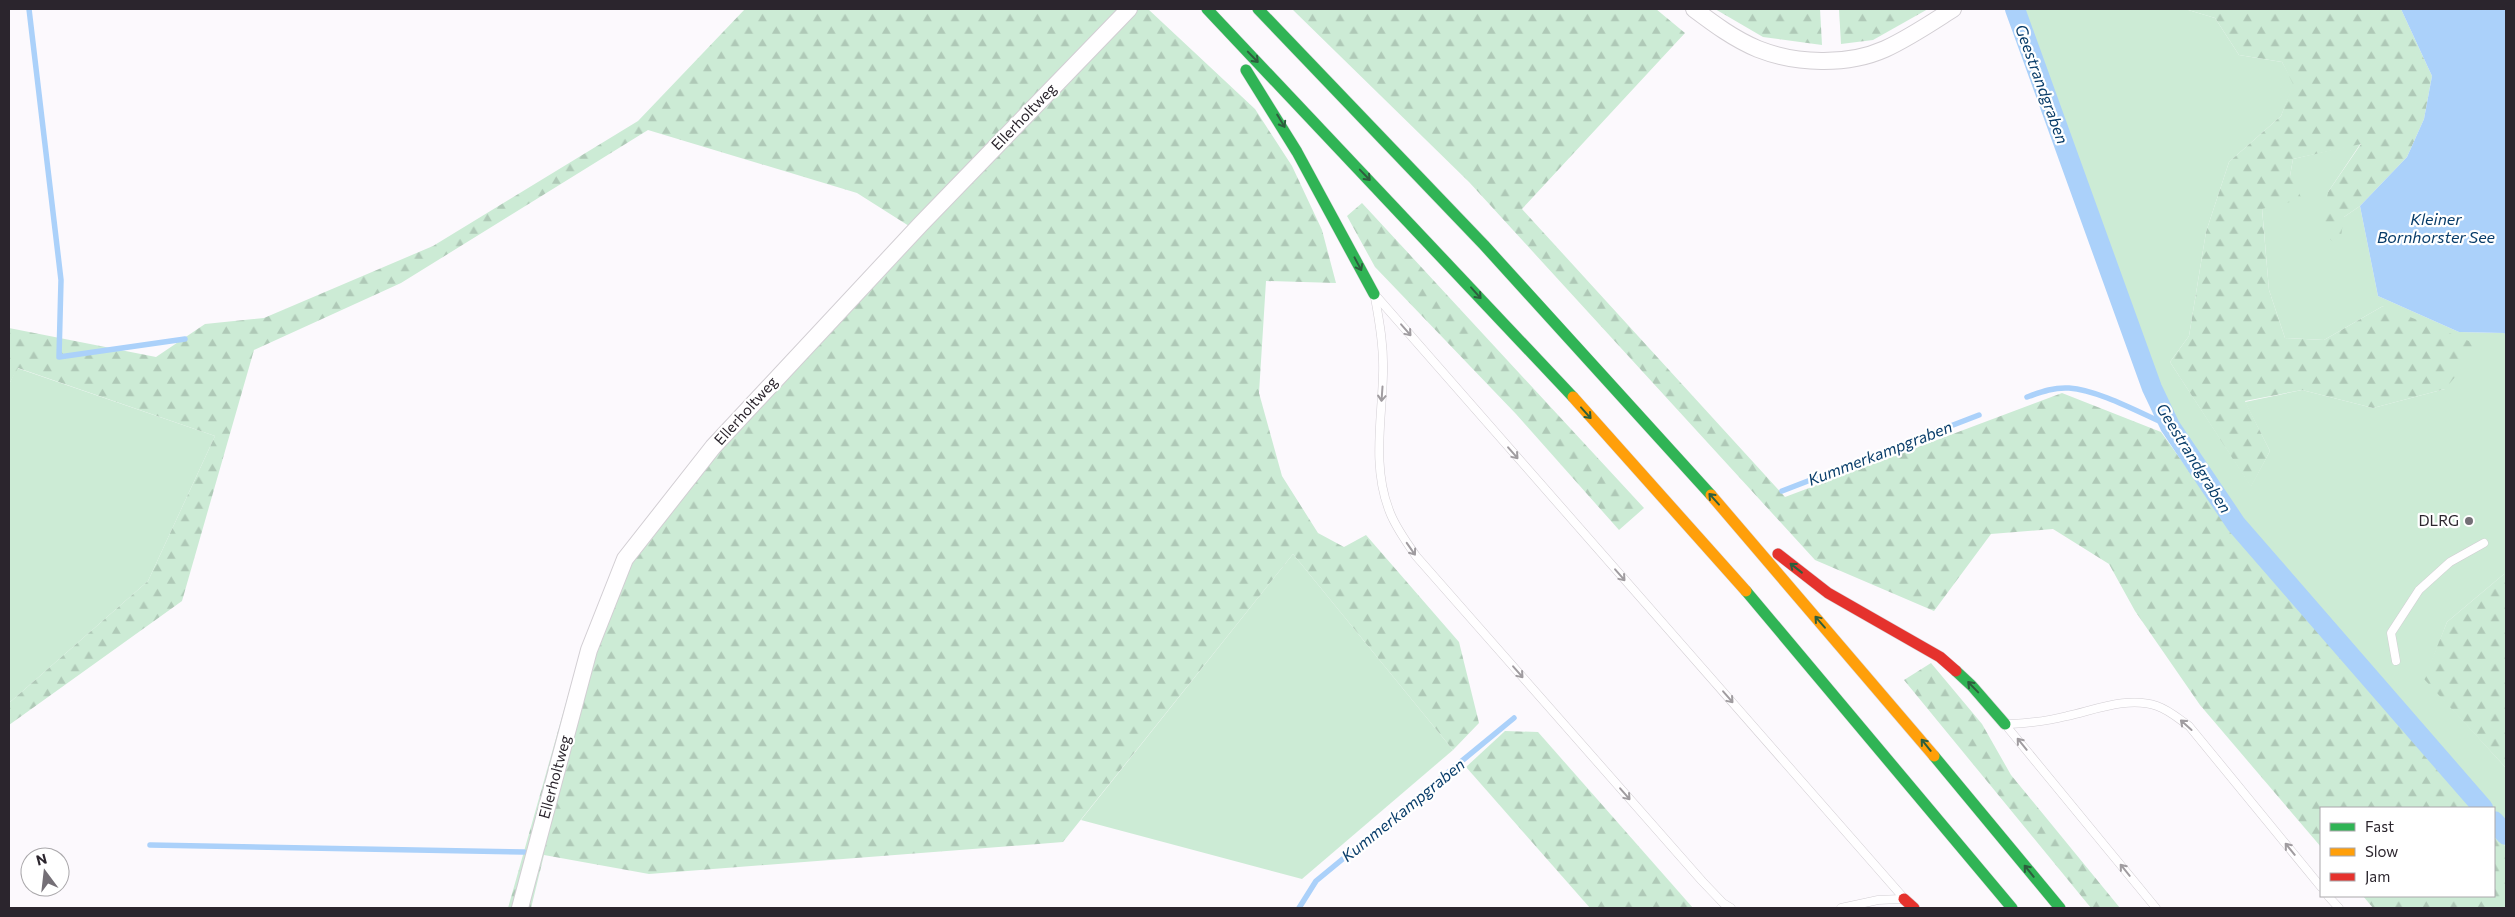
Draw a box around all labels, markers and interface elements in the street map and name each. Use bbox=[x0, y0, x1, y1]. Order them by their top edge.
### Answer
water label: Geestrandgraben bbox=[2012, 21, 2073, 146]
one-way arrow bbox=[1247, 50, 1259, 63]
street label: Ellerholtweg bbox=[987, 79, 1060, 153]
one-way arrow bbox=[1276, 114, 1286, 128]
one-way arrow bbox=[1359, 168, 1371, 181]
water label: Kleiner Bornhorster See bbox=[2377, 209, 2496, 246]
one-way arrow bbox=[1354, 256, 1363, 271]
one-way arrow bbox=[1470, 286, 1482, 299]
one-way arrow bbox=[1400, 324, 1412, 337]
street label: Ellerholtweg bbox=[710, 372, 781, 448]
one-way arrow bbox=[1378, 386, 1387, 402]
water label: Geestrandgraben bbox=[2153, 399, 2236, 516]
one-way arrow bbox=[1580, 406, 1592, 419]
water label: Kummerkampgraben bbox=[1805, 416, 1955, 489]
one-way arrow bbox=[1508, 446, 1519, 459]
one-way arrow bbox=[1708, 493, 1720, 506]
place label: DLRG bbox=[2419, 511, 2459, 529]
marker: DLRG bbox=[2463, 515, 2475, 527]
one-way arrow bbox=[1406, 542, 1416, 556]
one-way arrow bbox=[1789, 562, 1802, 573]
one-way arrow bbox=[1615, 568, 1626, 581]
one-way arrow bbox=[1815, 615, 1826, 628]
one-way arrow bbox=[1512, 665, 1524, 678]
one-way arrow bbox=[1967, 681, 1979, 694]
one-way arrow bbox=[1722, 690, 1733, 703]
one-way arrow bbox=[2180, 719, 2193, 730]
street label: Ellerholtweg bbox=[534, 733, 574, 820]
one-way arrow bbox=[2017, 738, 2028, 751]
one-way arrow bbox=[1921, 739, 1932, 752]
water label: Kummerkampgraben bbox=[1337, 754, 1468, 865]
one-way arrow bbox=[1619, 787, 1631, 800]
legend bbox=[2320, 807, 2495, 897]
text: Fast bbox=[2365, 817, 2394, 835]
text: Slow bbox=[2365, 842, 2398, 860]
one-way arrow bbox=[2285, 843, 2296, 856]
north arrow bbox=[20, 847, 70, 897]
text: N bbox=[34, 849, 49, 869]
one-way arrow bbox=[2024, 864, 2035, 877]
one-way arrow bbox=[2119, 864, 2130, 877]
text: Jam bbox=[2365, 867, 2390, 885]

